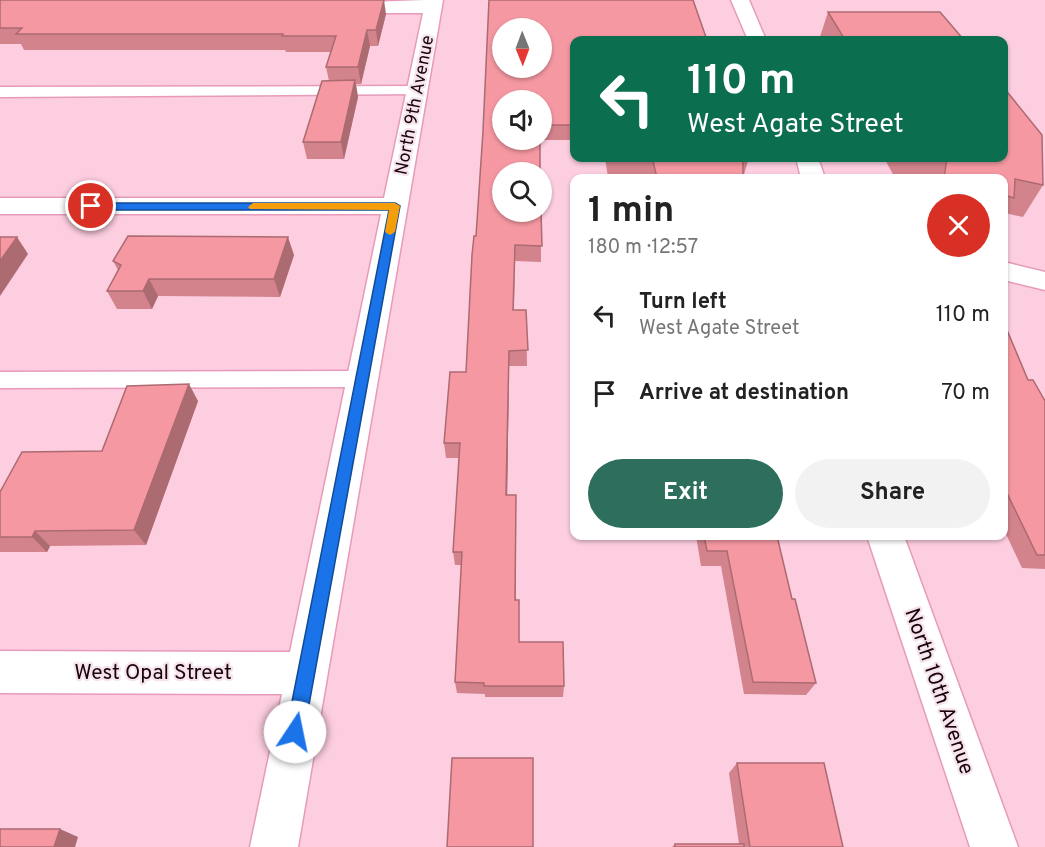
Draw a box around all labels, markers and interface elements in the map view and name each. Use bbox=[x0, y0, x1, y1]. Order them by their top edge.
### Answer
north arrow bbox=[492, 18, 552, 78]
map controls bbox=[492, 18, 552, 222]
street label: North 9th Avenue bbox=[391, 33, 440, 177]
text: 110 m bbox=[687, 56, 796, 109]
icon: left bbox=[588, 60, 666, 138]
button: sound bbox=[492, 90, 552, 150]
text: West Agate Street bbox=[687, 108, 904, 142]
button: search bbox=[492, 162, 552, 222]
pin bbox=[65, 180, 116, 231]
icon: arrive bbox=[74, 189, 107, 222]
text: 1 min bbox=[588, 189, 674, 235]
button: close bbox=[927, 194, 990, 257]
text: 180 m · 12:57 bbox=[588, 235, 698, 261]
text: Turn left bbox=[639, 289, 727, 316]
icon: left bbox=[588, 299, 621, 332]
text: 110 m bbox=[936, 302, 990, 329]
text: West Agate Street bbox=[639, 316, 799, 342]
icon: arrive bbox=[588, 377, 621, 410]
text: Arrive at destination bbox=[639, 380, 849, 407]
text: 70 m bbox=[941, 380, 990, 407]
button: Exit bbox=[588, 459, 783, 528]
button: Share bbox=[795, 459, 990, 528]
street label: North 10th Avenue bbox=[897, 605, 980, 778]
street label: West Opal Street bbox=[74, 660, 232, 687]
position arrow bbox=[263, 700, 327, 764]

